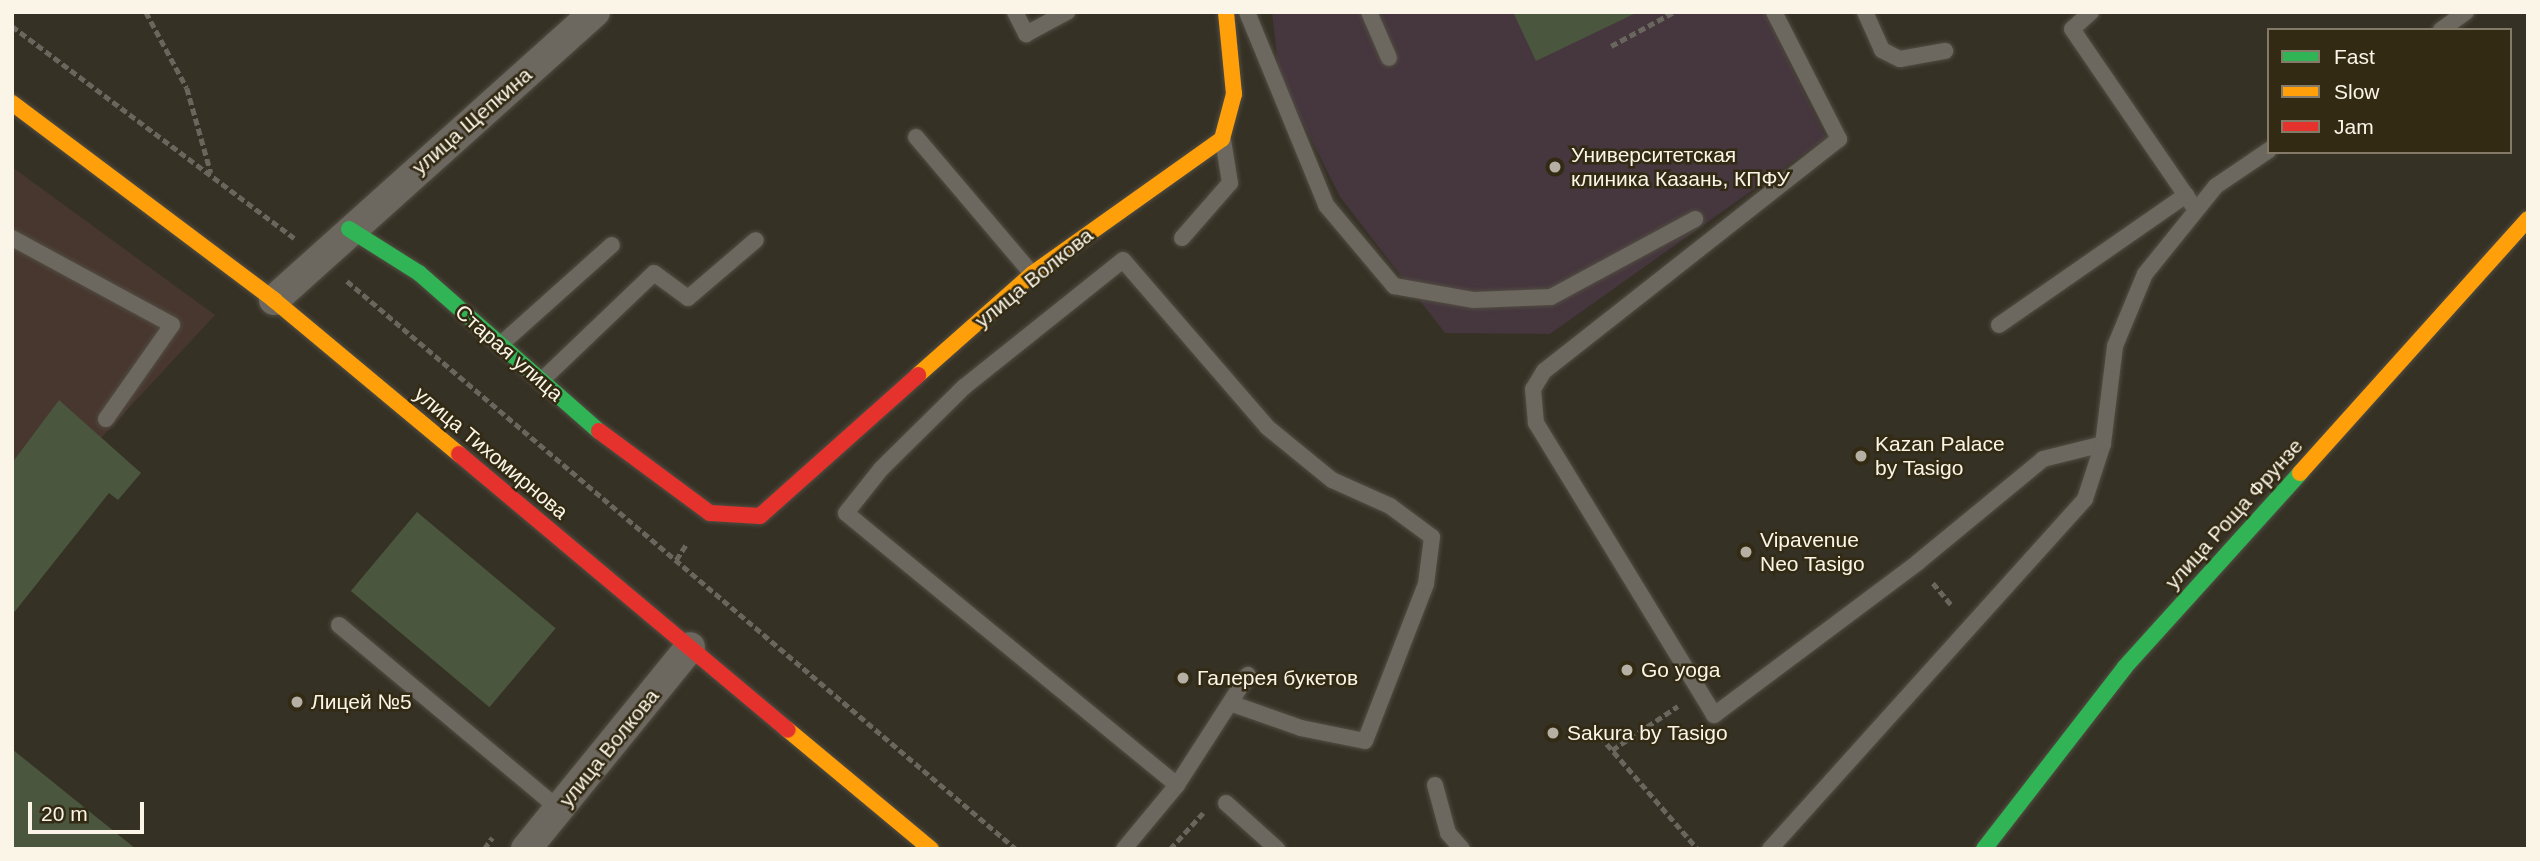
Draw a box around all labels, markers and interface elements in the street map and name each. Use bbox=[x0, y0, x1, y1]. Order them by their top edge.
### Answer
legend bbox=[2267, 28, 2512, 154]
text: Fast bbox=[2334, 45, 2375, 68]
street label: улица Щепкина bbox=[407, 62, 537, 180]
text: Slow bbox=[2334, 80, 2380, 103]
text: Jam bbox=[2334, 115, 2374, 138]
place label: Университетская клиника Казань, КПФУ bbox=[1571, 142, 1790, 192]
marker: Университетская клиника Казань, КПФУ bbox=[1545, 157, 1565, 177]
street label: улица Волкова bbox=[970, 223, 1098, 333]
street label: Старая улица bbox=[450, 299, 568, 407]
street label: улица Тихомирнова bbox=[409, 381, 573, 525]
place label: Kazan Palace by Tasigo bbox=[1875, 431, 2005, 481]
street label: улица Роща Фрунзе bbox=[2160, 434, 2308, 594]
marker: Kazan Palace by Tasigo bbox=[1853, 448, 1869, 464]
place label: Vipavenue Neo Tasigo bbox=[1760, 527, 1865, 577]
marker: Vipavenue Neo Tasigo bbox=[1738, 544, 1754, 560]
place label: Go yoga bbox=[1641, 657, 1720, 683]
marker: Go yoga bbox=[1619, 662, 1635, 678]
place label: Галерея букетов bbox=[1197, 665, 1358, 691]
marker: Галерея букетов bbox=[1175, 670, 1191, 686]
street label: улица Волкова bbox=[554, 684, 664, 812]
place label: Лицей №5 bbox=[311, 689, 412, 715]
marker: Лицей №5 bbox=[289, 694, 305, 710]
place label: Sakura by Tasigo bbox=[1567, 720, 1728, 746]
marker: Sakura by Tasigo bbox=[1545, 725, 1561, 741]
scale bar bbox=[32, 788, 147, 832]
text: 20 m bbox=[41, 802, 88, 825]

